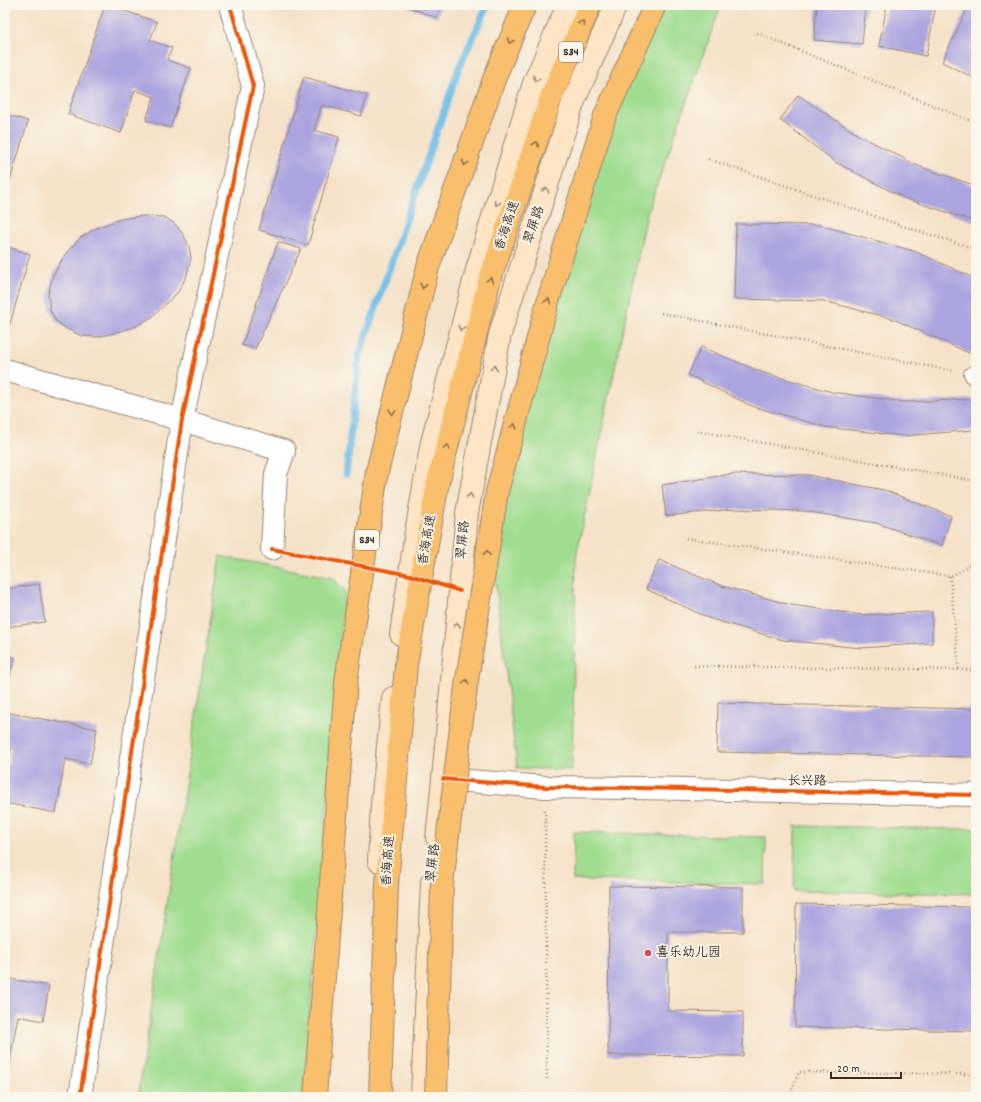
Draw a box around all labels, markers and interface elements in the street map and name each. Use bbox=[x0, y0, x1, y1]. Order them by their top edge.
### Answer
one-way arrow bbox=[578, 20, 586, 27]
one-way arrow bbox=[506, 38, 514, 45]
road number: S34 bbox=[559, 42, 583, 62]
one-way arrow bbox=[533, 75, 541, 83]
one-way arrow bbox=[531, 140, 540, 147]
one-way arrow bbox=[461, 159, 469, 166]
one-way arrow bbox=[541, 187, 550, 194]
street label: 香海高速 bbox=[491, 198, 525, 254]
one-way arrow bbox=[493, 200, 502, 207]
street label: 翠屏路 bbox=[520, 204, 550, 246]
one-way arrow bbox=[485, 277, 494, 284]
one-way arrow bbox=[419, 282, 428, 289]
one-way arrow bbox=[543, 297, 552, 304]
one-way arrow bbox=[458, 325, 466, 332]
one-way arrow bbox=[489, 365, 497, 372]
one-way arrow bbox=[388, 409, 397, 416]
one-way arrow bbox=[509, 423, 518, 430]
one-way arrow bbox=[442, 444, 450, 450]
one-way arrow bbox=[465, 493, 473, 499]
street label: 香海高速 bbox=[414, 513, 442, 567]
street label: 翠屏路 bbox=[453, 520, 475, 560]
road number: S34 bbox=[355, 530, 379, 550]
one-way arrow bbox=[482, 550, 491, 556]
one-way arrow bbox=[452, 622, 461, 628]
one-way arrow bbox=[461, 678, 470, 685]
street label: 长兴路 bbox=[787, 772, 827, 792]
street label: 香海高速 bbox=[378, 834, 400, 888]
street label: 翠屏路 bbox=[423, 843, 445, 883]
place label: 喜乐幼儿园 bbox=[656, 944, 721, 963]
marker: 喜乐幼儿园 bbox=[643, 948, 653, 958]
scale bar bbox=[831, 1054, 901, 1080]
text: 20 m bbox=[837, 1061, 860, 1078]

